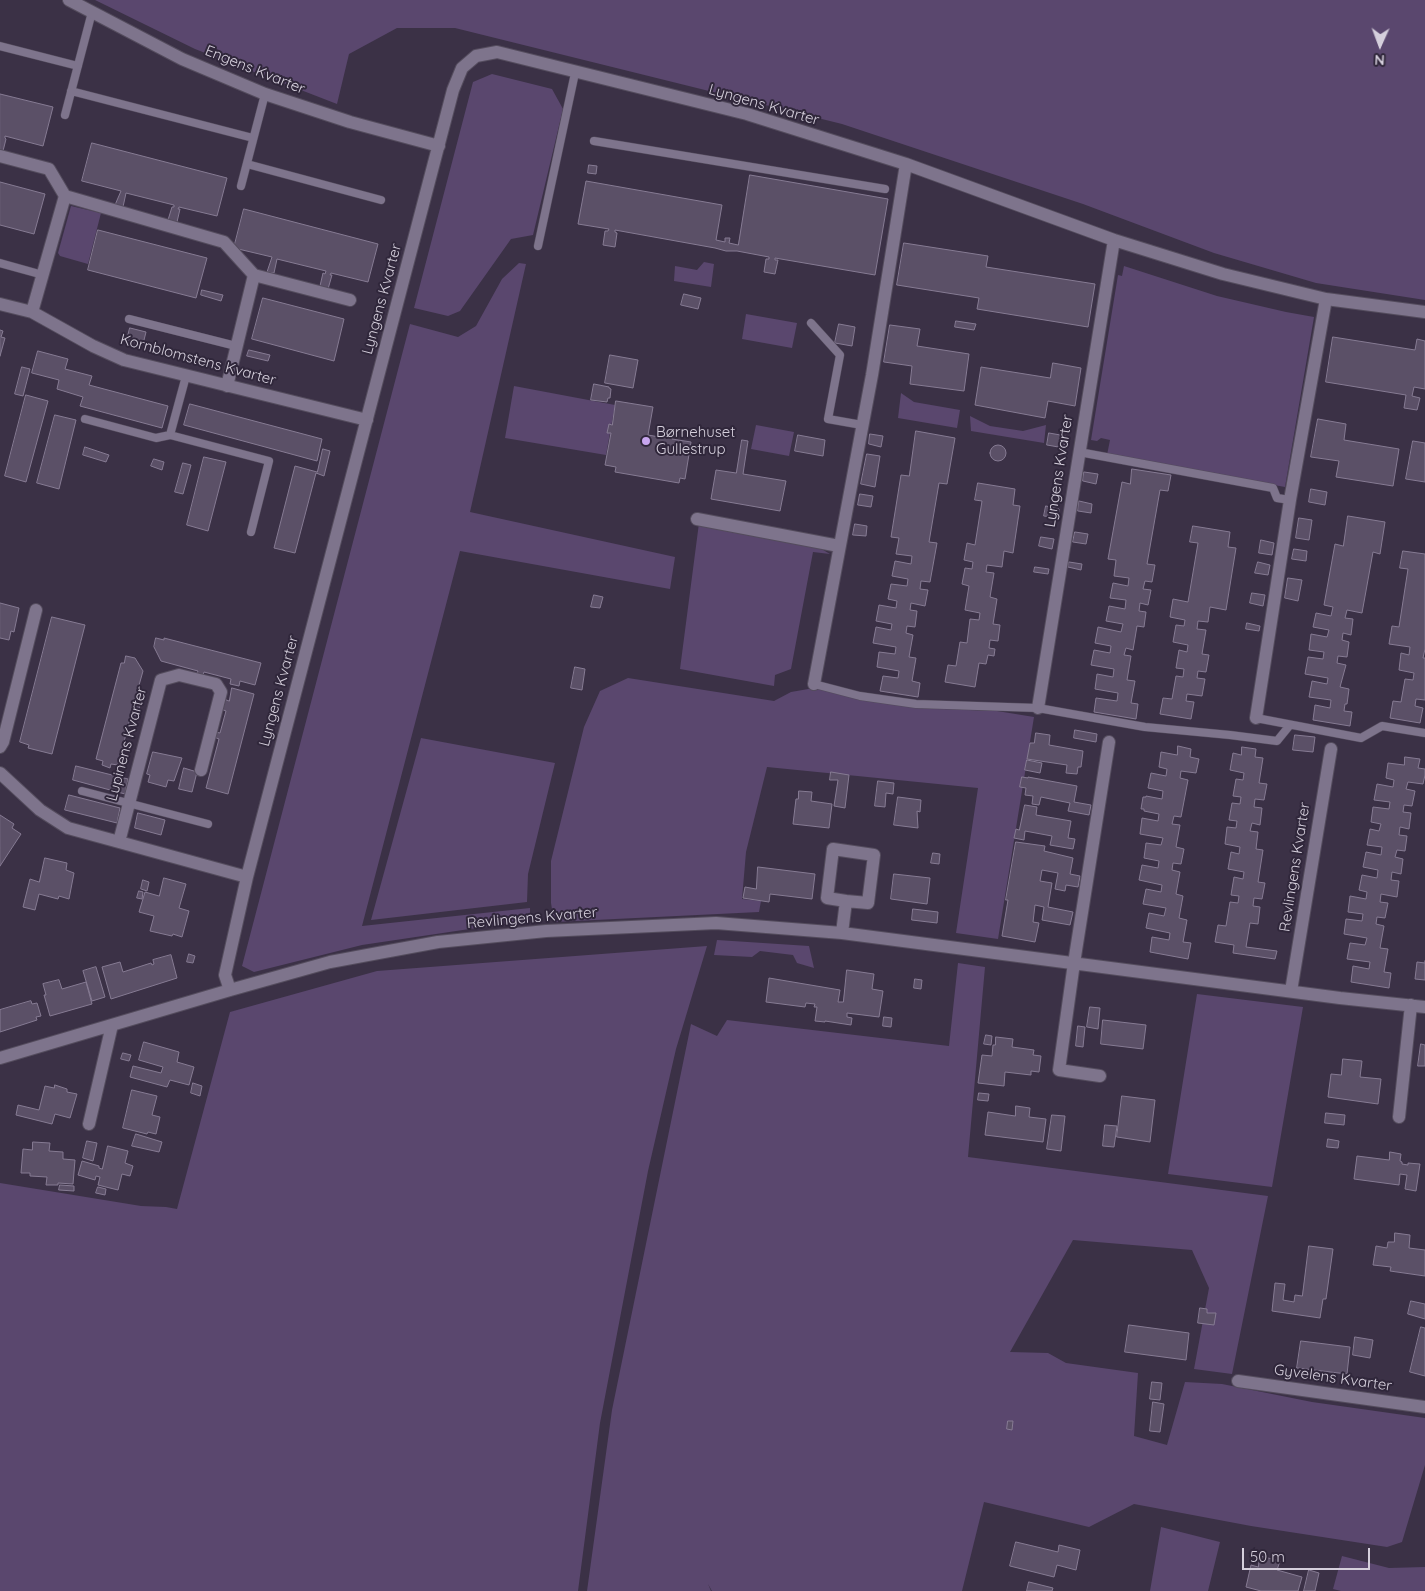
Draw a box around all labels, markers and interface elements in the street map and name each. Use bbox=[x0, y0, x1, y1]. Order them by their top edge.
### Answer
north arrow bbox=[1355, 20, 1405, 70]
street label: Engens Kvarter bbox=[202, 42, 308, 98]
text: N bbox=[1374, 51, 1385, 69]
street label: Lyngens Kvarter bbox=[707, 81, 821, 129]
street label: Lyngens Kvarter bbox=[359, 242, 405, 356]
street label: Kornblomstens Kvarter bbox=[118, 330, 278, 390]
street label: Lyngens Kvarter bbox=[1041, 413, 1077, 529]
place label: Børnehuset Gullestrup bbox=[656, 423, 735, 458]
marker: Børnehuset Gullestrup bbox=[640, 435, 652, 447]
street label: Lyngens Kvarter bbox=[256, 634, 302, 748]
street label: Lupinens Kvarter bbox=[103, 685, 151, 803]
street label: Revlingens Kvarter bbox=[1276, 801, 1314, 933]
street label: Revlingens Kvarter bbox=[466, 903, 598, 933]
street label: Gyvelens Kvarter bbox=[1273, 1361, 1393, 1395]
scale bar bbox=[1245, 1538, 1372, 1570]
text: 50 m bbox=[1250, 1547, 1285, 1566]

